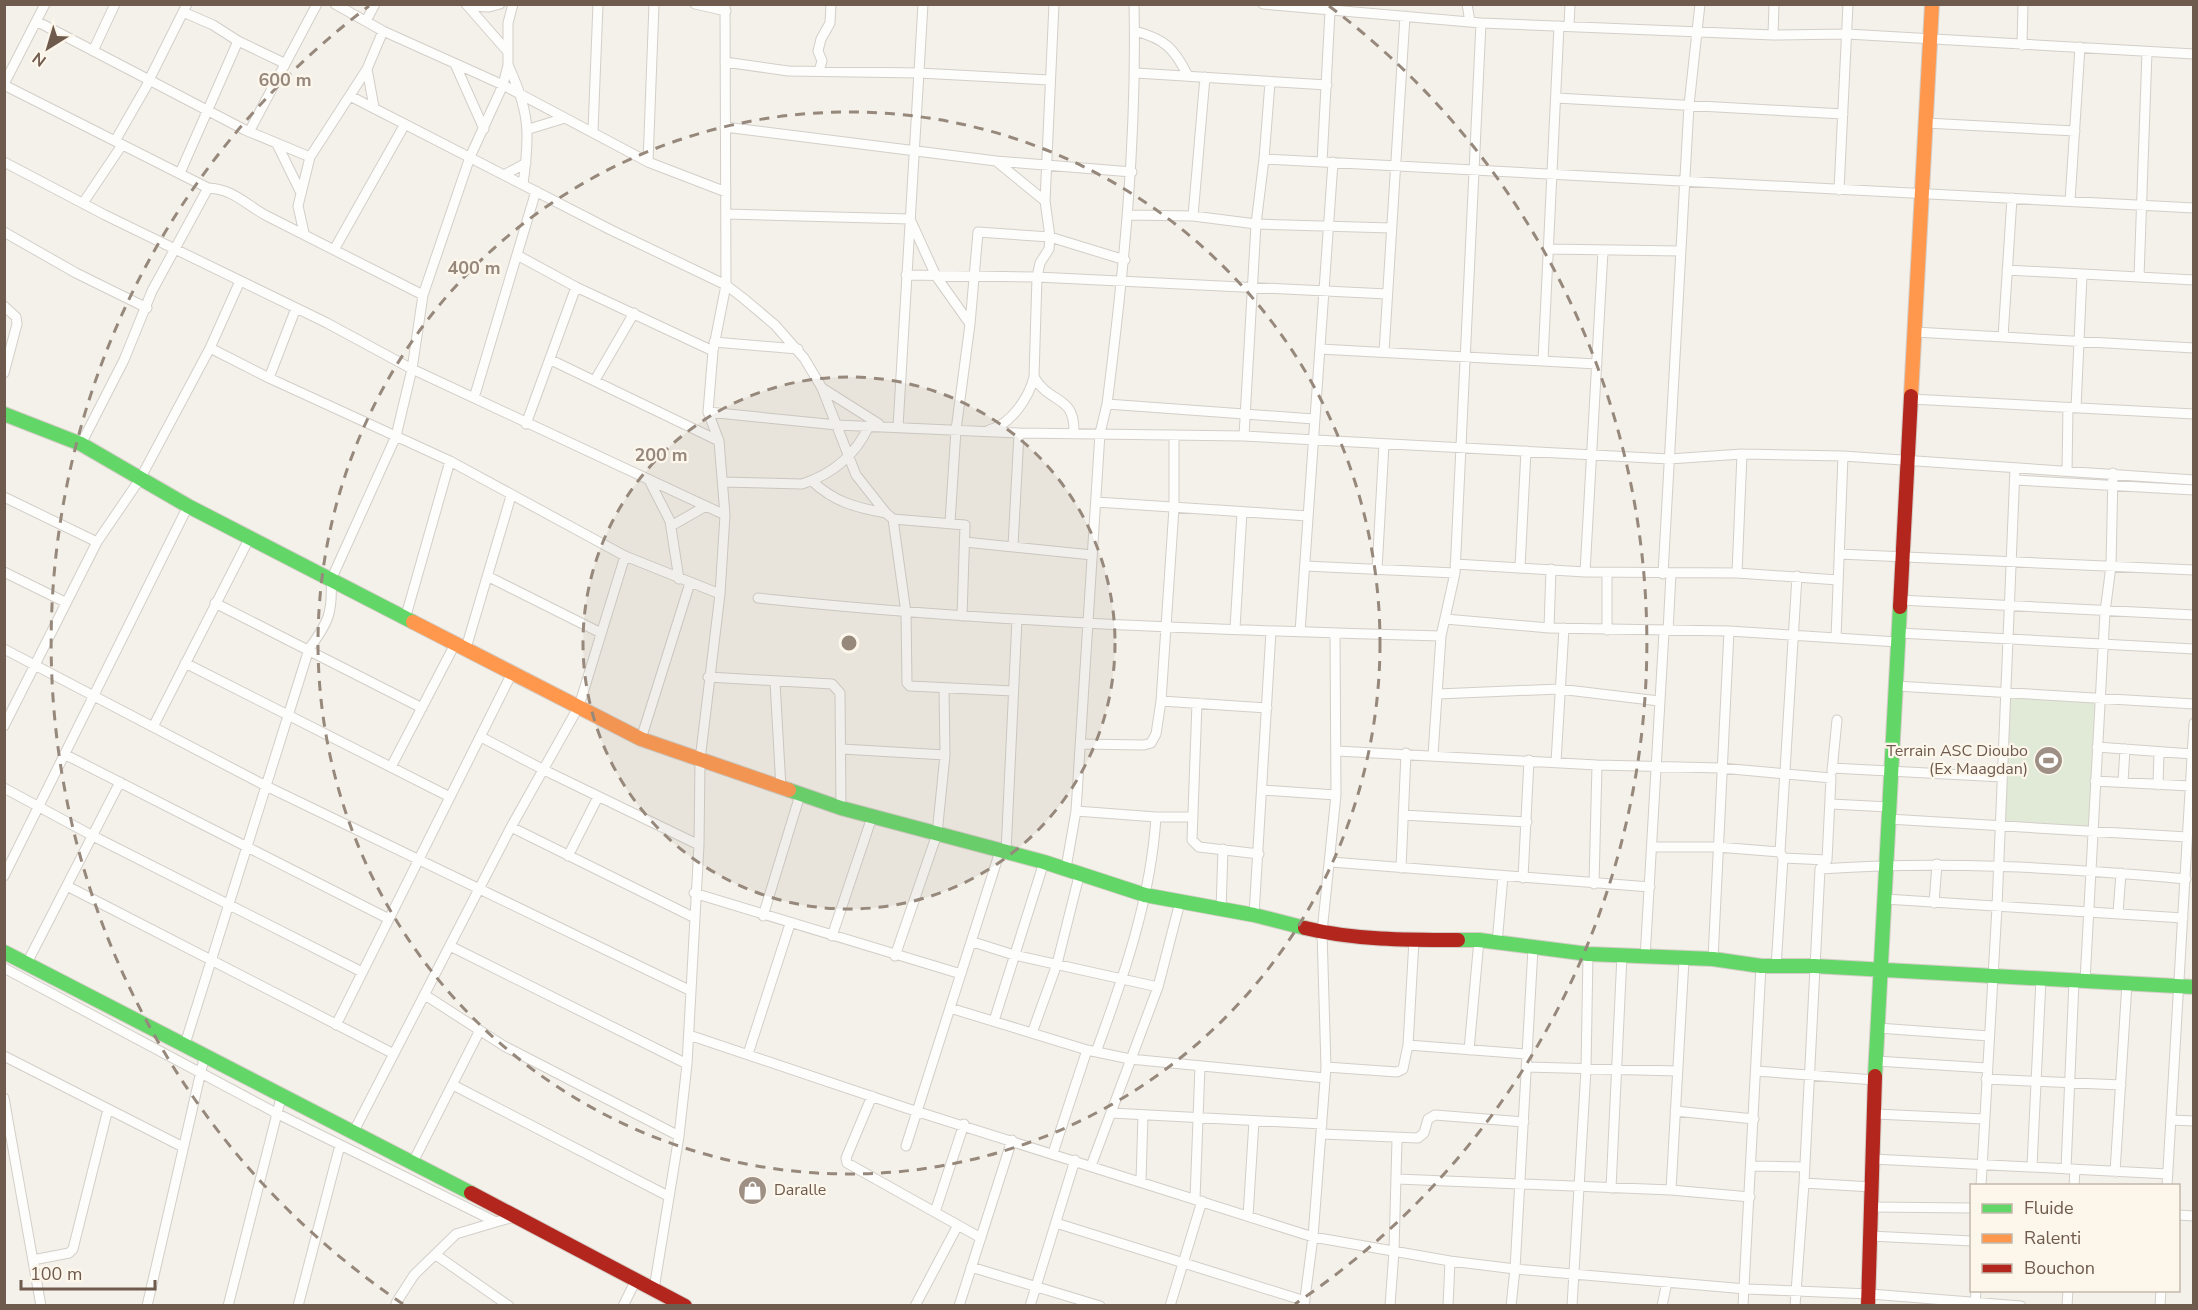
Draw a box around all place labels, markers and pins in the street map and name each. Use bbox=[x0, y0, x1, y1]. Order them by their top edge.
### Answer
centre of rings bbox=[839, 633, 859, 653]
place label: Terrain ASC Dioubo (Ex Maagdan) bbox=[1886, 740, 2028, 780]
sports icon: Terrain ASC Dioubo (Ex Maagdan) bbox=[2033, 744, 2065, 776]
shop icon: Daralle bbox=[737, 1174, 769, 1206]
place label: Daralle bbox=[774, 1179, 826, 1201]

